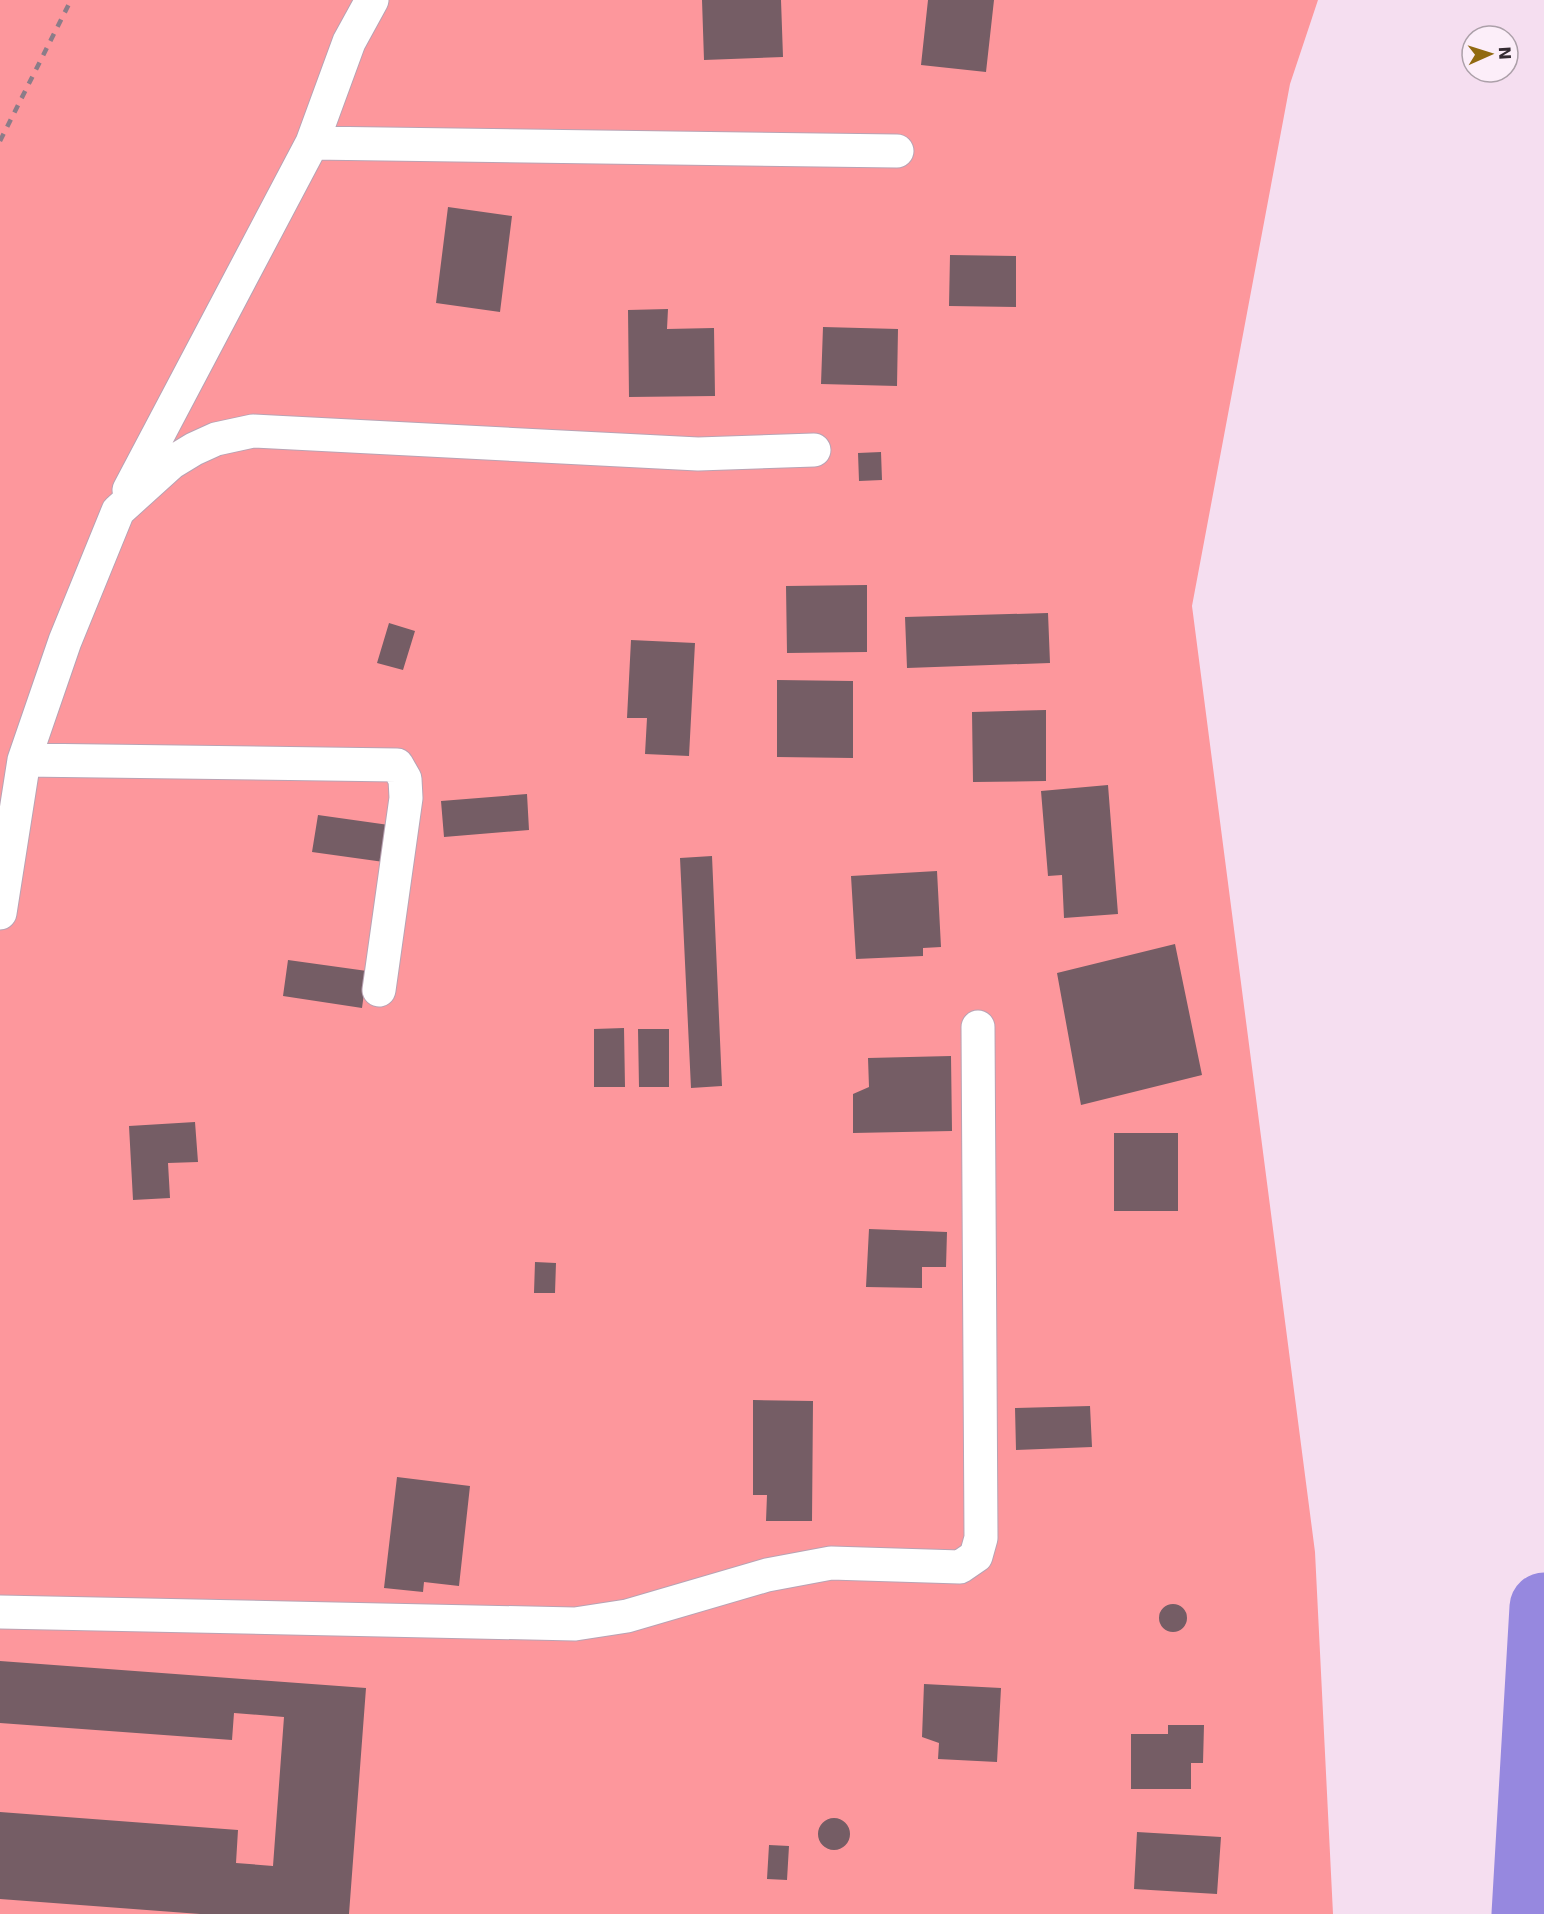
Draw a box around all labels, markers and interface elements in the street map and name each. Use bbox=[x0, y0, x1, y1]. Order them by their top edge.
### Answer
north arrow bbox=[1460, 24, 1520, 84]
text: N bbox=[1495, 46, 1514, 60]

